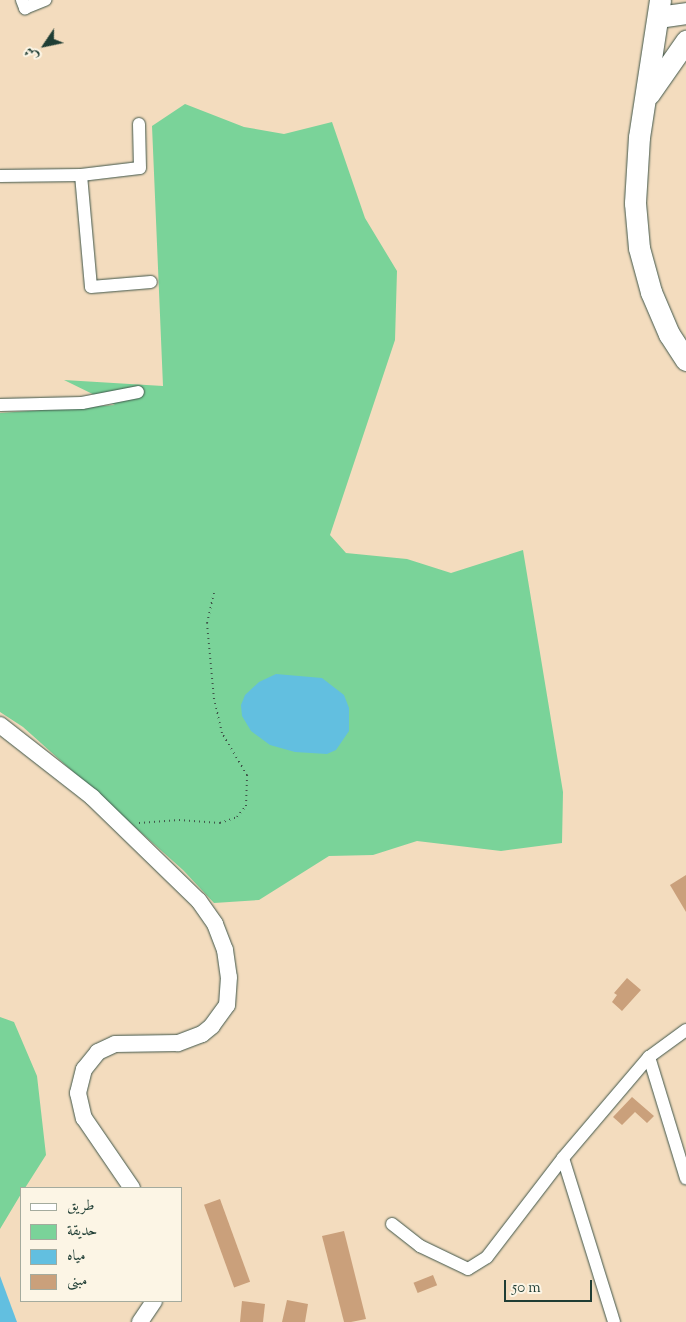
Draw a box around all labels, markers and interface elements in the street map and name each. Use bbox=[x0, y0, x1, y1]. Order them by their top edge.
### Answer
north arrow bbox=[20, 20, 70, 70]
text: ش bbox=[20, 42, 45, 65]
legend bbox=[20, 1187, 182, 1302]
text: طريق bbox=[67, 1196, 94, 1217]
text: حديقة bbox=[67, 1221, 97, 1242]
text: مياه bbox=[67, 1246, 85, 1267]
scale bar bbox=[506, 1270, 594, 1302]
text: مبنى bbox=[67, 1271, 87, 1292]
text: 50 m bbox=[512, 1278, 541, 1299]

